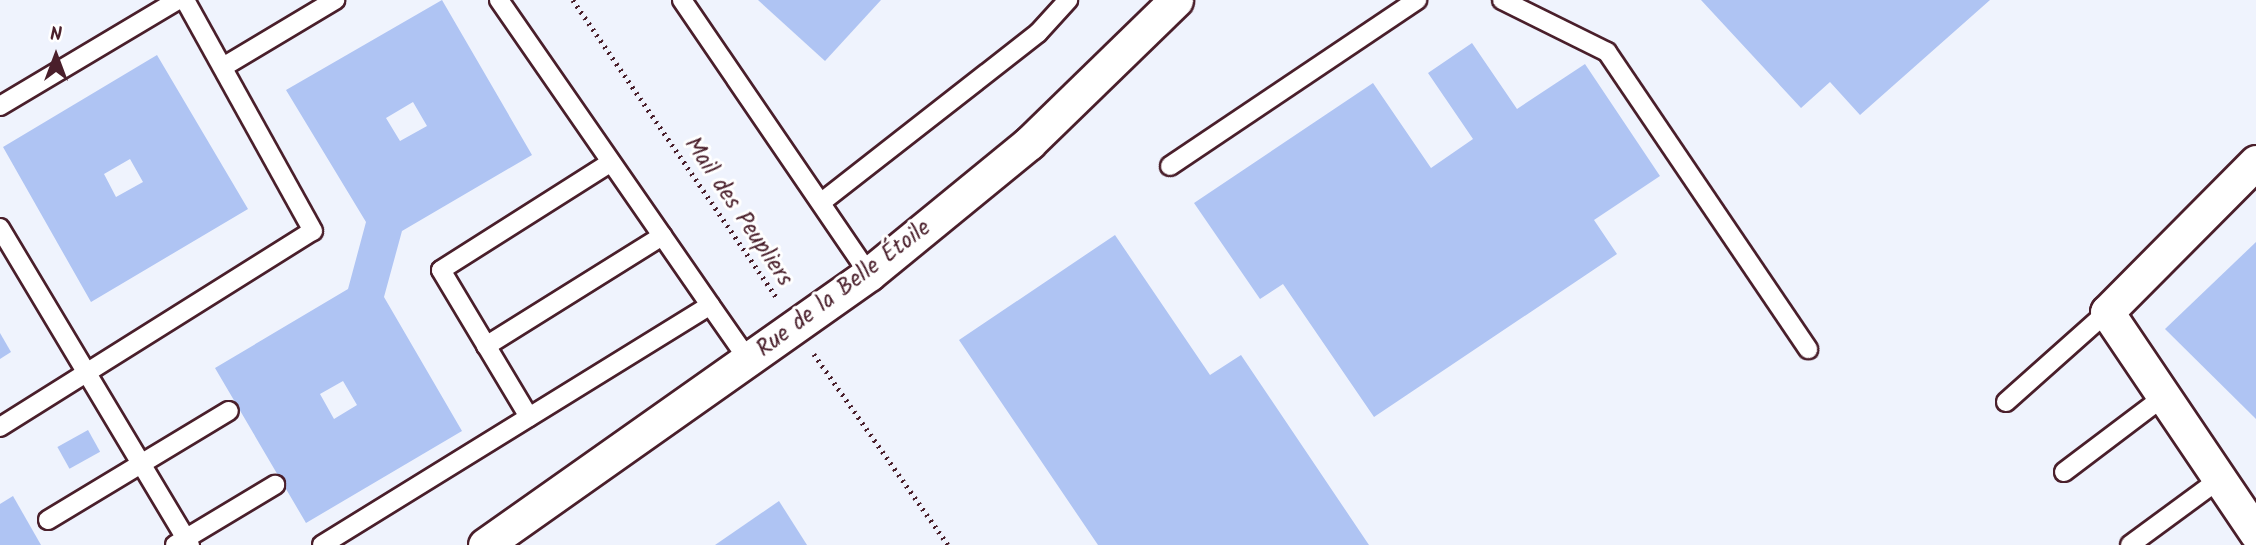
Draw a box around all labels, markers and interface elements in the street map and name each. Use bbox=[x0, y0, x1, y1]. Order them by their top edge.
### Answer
text: N bbox=[50, 20, 62, 50]
north arrow bbox=[21, 21, 91, 91]
street label: Mail des Peupliers bbox=[678, 132, 798, 292]
street label: Rue de la Belle Étoile bbox=[752, 215, 936, 363]

